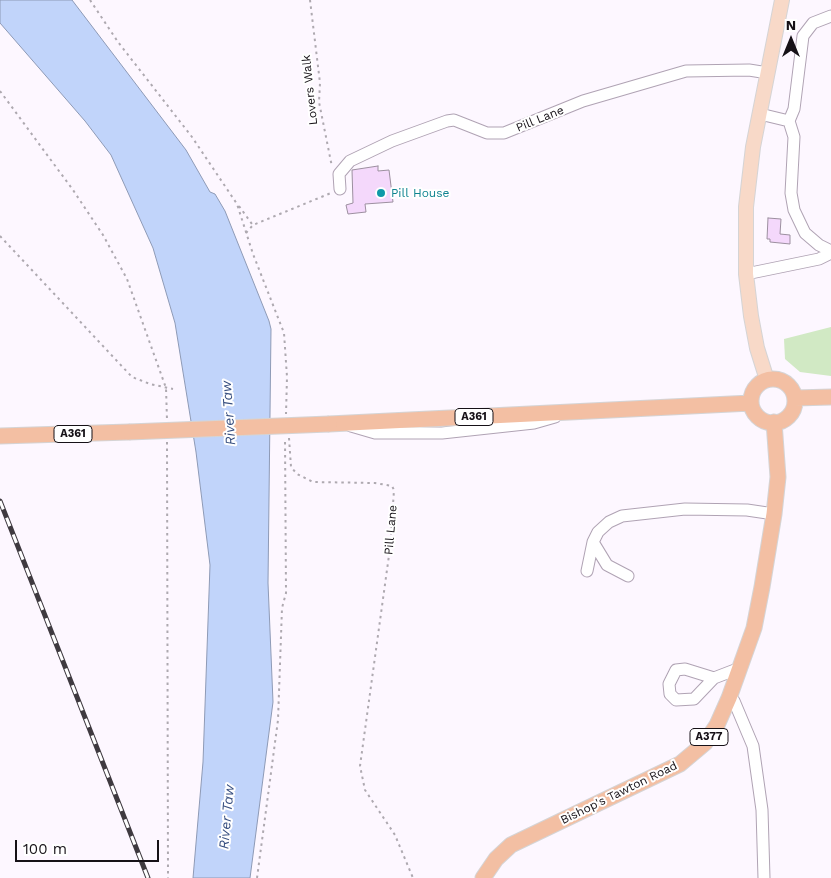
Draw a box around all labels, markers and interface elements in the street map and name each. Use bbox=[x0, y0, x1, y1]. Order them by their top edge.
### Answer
north arrow bbox=[766, 15, 816, 65]
text: N bbox=[786, 17, 796, 33]
street label: Lovers Walk bbox=[299, 54, 321, 126]
street label: Pill Lane bbox=[514, 103, 566, 135]
place label: Pill House bbox=[391, 186, 450, 200]
marker: Pill House bbox=[375, 187, 387, 199]
water label: River Taw bbox=[218, 380, 240, 446]
road number: A361 bbox=[455, 408, 493, 426]
road number: A361 bbox=[54, 426, 92, 442]
street label: Pill Lane bbox=[382, 504, 400, 556]
road number: A377 bbox=[690, 729, 728, 746]
street label: Bishop's Tawton Road bbox=[558, 758, 680, 828]
water label: River Taw bbox=[216, 784, 238, 850]
scale bar bbox=[18, 830, 161, 862]
text: 100 m bbox=[23, 840, 67, 858]

